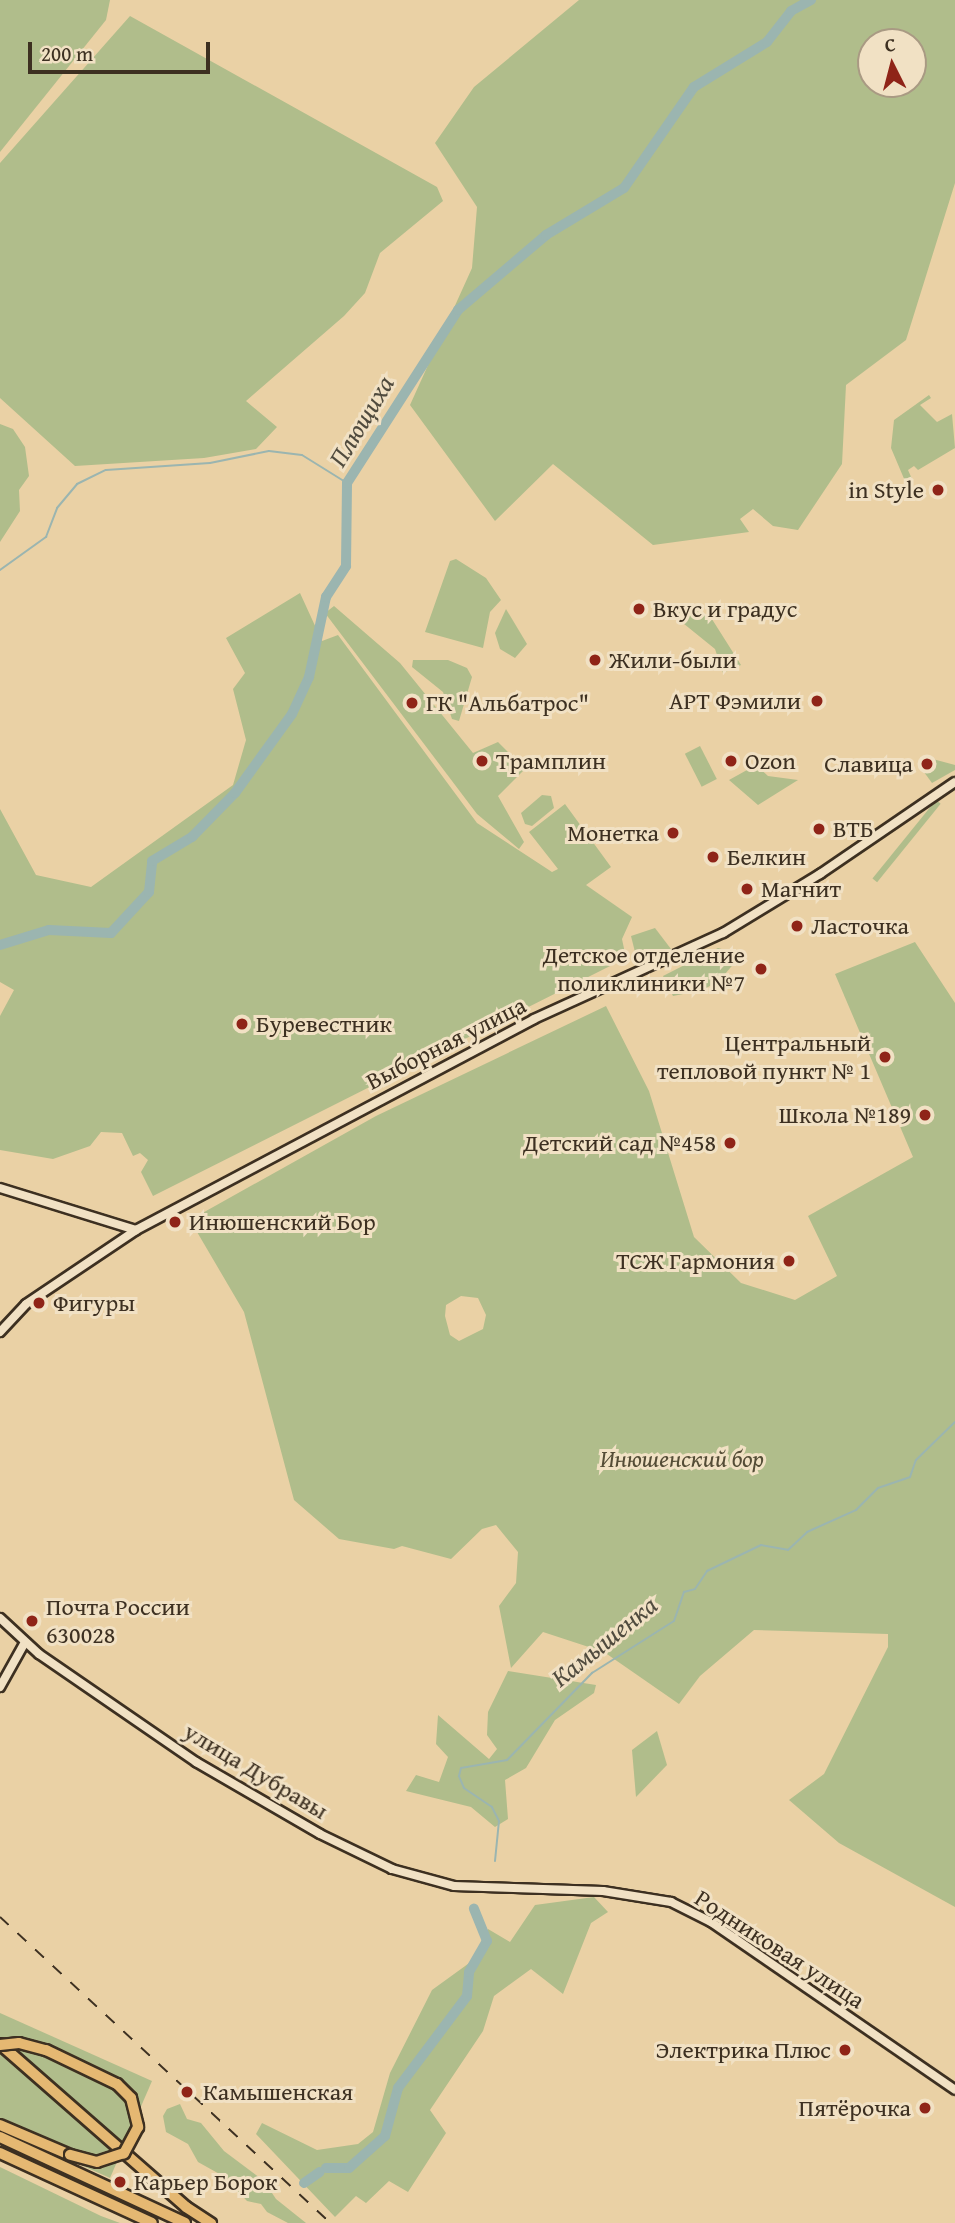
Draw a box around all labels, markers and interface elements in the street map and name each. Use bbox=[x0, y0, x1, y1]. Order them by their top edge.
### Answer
scale bar bbox=[32, 28, 214, 72]
north arrow bbox=[857, 28, 927, 98]
text: С bbox=[883, 30, 897, 59]
text: 200 m bbox=[41, 38, 93, 69]
water label: Плющиха bbox=[322, 370, 400, 472]
place label: in Style bbox=[848, 476, 924, 504]
marker: in Style bbox=[930, 482, 946, 498]
place label: Вкус и градус bbox=[653, 595, 797, 623]
marker: Вкус и градус bbox=[631, 601, 647, 617]
place label: Жили-были bbox=[609, 646, 737, 674]
marker: Жили-были bbox=[587, 652, 603, 668]
place label: АРТ Фэмили bbox=[669, 687, 801, 715]
place label: ГК "Альбатрос" bbox=[426, 689, 589, 717]
marker: АРТ Фэмили bbox=[807, 691, 827, 711]
marker: ГК "Альбатрос" bbox=[404, 695, 420, 711]
place label: Трамплин bbox=[496, 747, 606, 775]
place label: Ozon bbox=[745, 747, 796, 775]
place label: Славица bbox=[824, 750, 913, 778]
marker: Трамплин bbox=[474, 753, 490, 769]
marker: Ozon bbox=[723, 753, 739, 769]
marker: Славица bbox=[919, 756, 935, 772]
place label: ВТБ bbox=[833, 815, 874, 843]
place label: Монетка bbox=[567, 819, 659, 847]
marker: ВТБ bbox=[811, 821, 827, 837]
marker: Монетка bbox=[665, 825, 681, 841]
place label: Белкин bbox=[727, 843, 806, 871]
marker: Белкин bbox=[705, 849, 721, 865]
place label: Магнит bbox=[761, 875, 841, 903]
marker: Магнит bbox=[739, 881, 755, 897]
place label: Ласточка bbox=[811, 912, 909, 940]
marker: Ласточка bbox=[789, 918, 805, 934]
place label: Детское отделение поликлиники №7 bbox=[543, 941, 745, 997]
marker: Детское отделение поликлиники №7 bbox=[751, 959, 771, 979]
street label: Выборная улица bbox=[361, 990, 531, 1096]
place label: Буревестник bbox=[256, 1010, 392, 1038]
marker: Буревестник bbox=[234, 1016, 250, 1032]
place label: Центральный тепловой пункт № 1 bbox=[657, 1029, 871, 1085]
marker: Центральный тепловой пункт № 1 bbox=[877, 1049, 893, 1065]
place label: Школа №189 bbox=[779, 1101, 911, 1129]
marker: Школа №189 bbox=[917, 1107, 933, 1123]
place label: Детский сад №458 bbox=[523, 1129, 716, 1157]
marker: Детский сад №458 bbox=[722, 1135, 738, 1151]
place label: Инюшенский Бор bbox=[189, 1208, 376, 1236]
marker: Инюшенский Бор bbox=[167, 1214, 183, 1230]
place label: ТСЖ Гармония bbox=[616, 1247, 775, 1275]
marker: ТСЖ Гармония bbox=[781, 1253, 797, 1269]
place label: Фигуры bbox=[53, 1289, 135, 1317]
marker: Фигуры bbox=[31, 1295, 47, 1311]
park label: Инюшенский бор bbox=[600, 1445, 764, 1473]
water label: Камышенка bbox=[545, 1589, 663, 1693]
place label: Почта России 630028 bbox=[46, 1593, 190, 1649]
marker: Почта России 630028 bbox=[24, 1613, 40, 1629]
street label: улица Дубравы bbox=[179, 1717, 333, 1825]
street label: Родниковая улица bbox=[690, 1883, 870, 2015]
place label: Электрика Плюс bbox=[655, 2036, 831, 2064]
marker: Электрика Плюс bbox=[837, 2042, 853, 2058]
place label: Камышенская bbox=[203, 2078, 353, 2106]
marker: Камышенская bbox=[177, 2082, 197, 2102]
place label: Пятёрочка bbox=[798, 2094, 911, 2122]
marker: Пятёрочка bbox=[917, 2100, 933, 2116]
place label: Карьер Борок bbox=[134, 2168, 278, 2196]
marker: Карьер Борок bbox=[112, 2174, 128, 2190]

